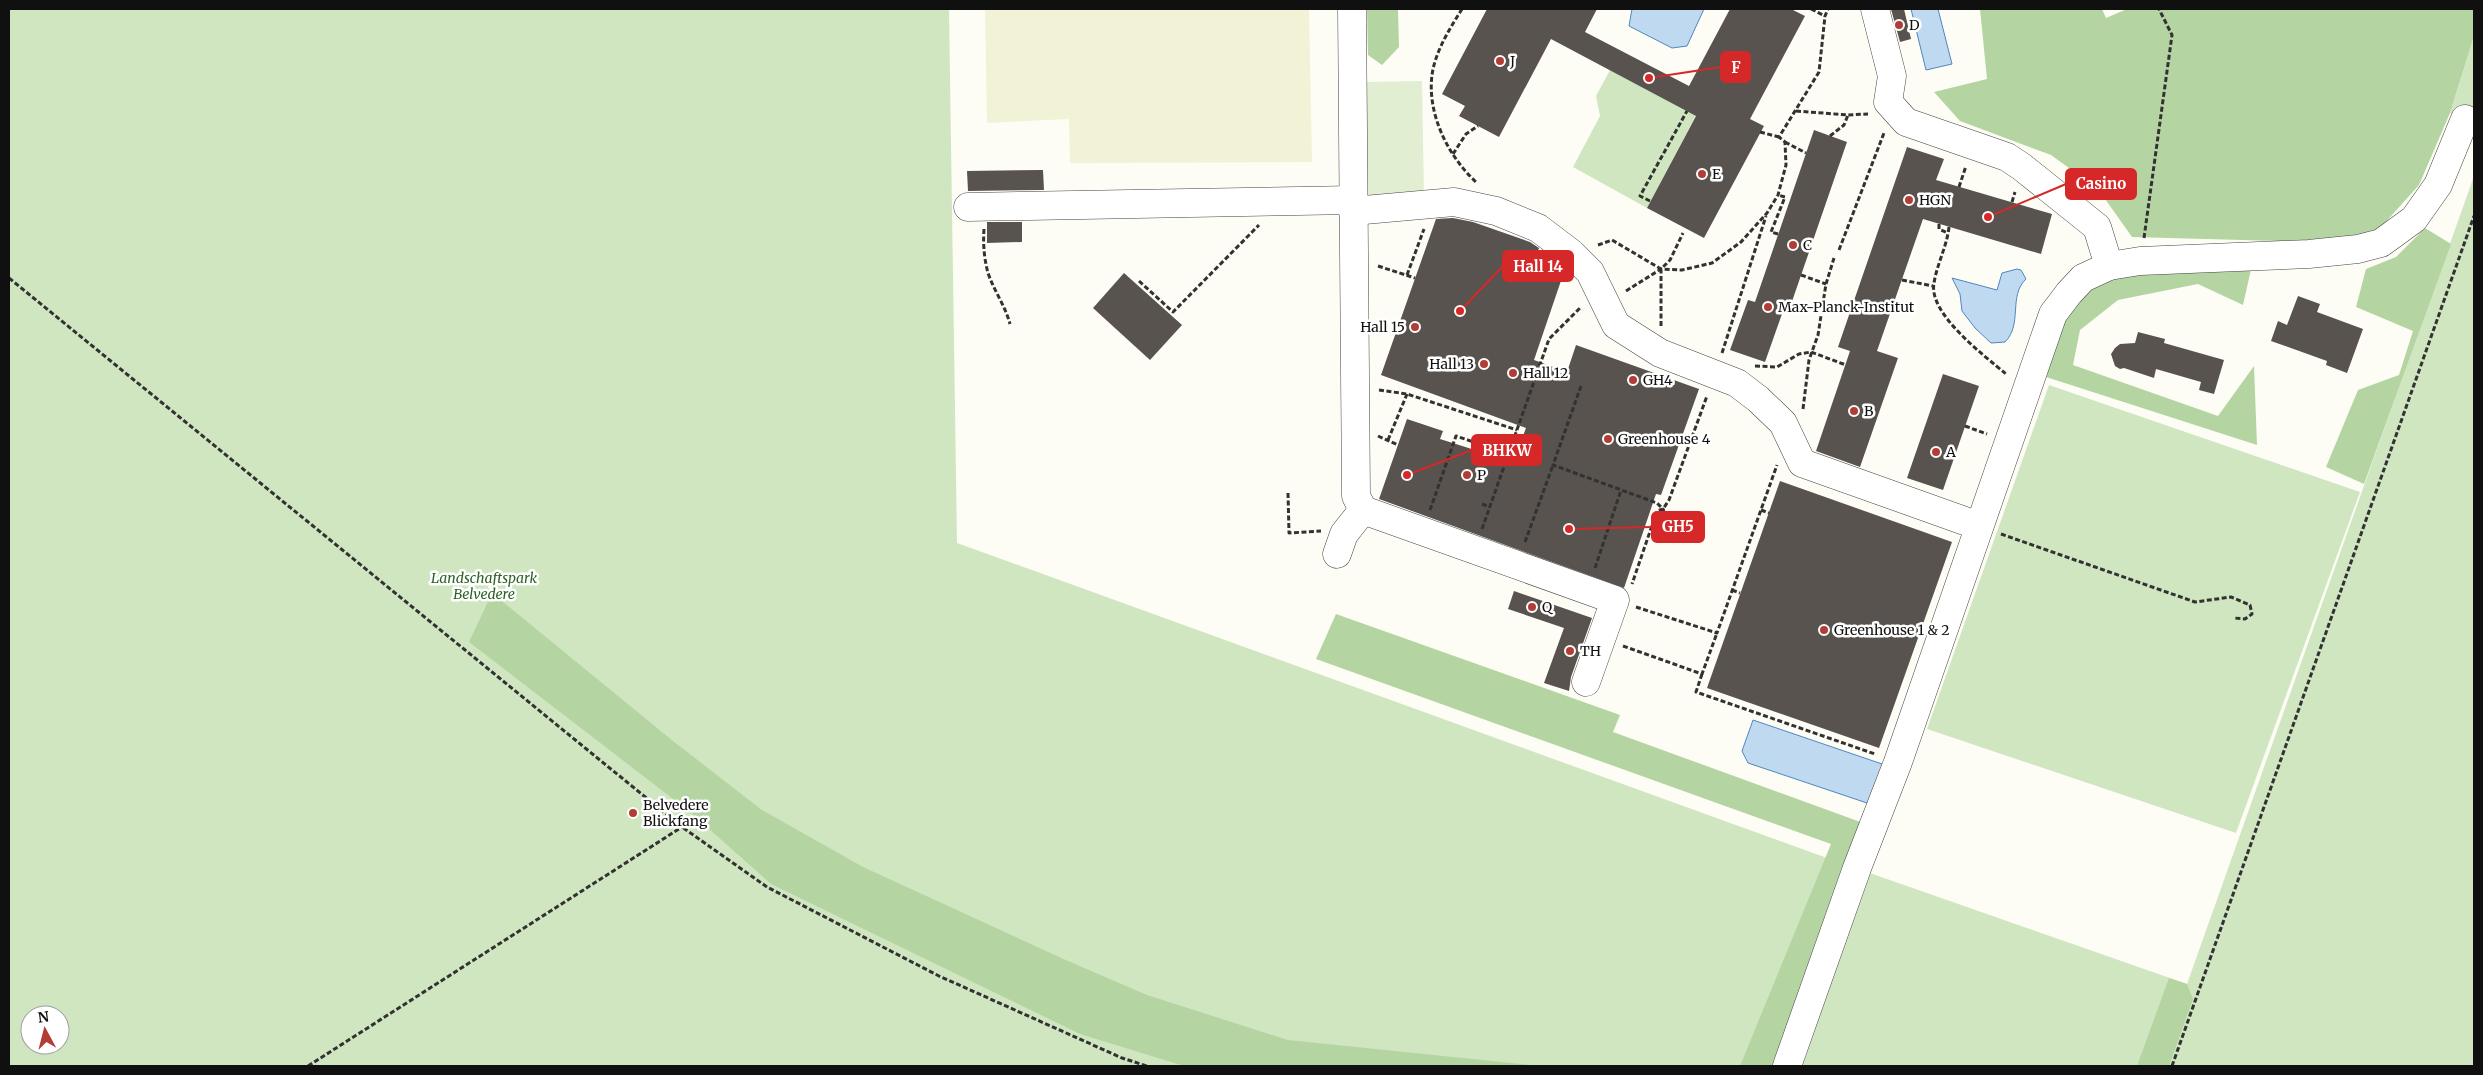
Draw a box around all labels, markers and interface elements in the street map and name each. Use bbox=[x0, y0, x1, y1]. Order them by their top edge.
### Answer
place label: D bbox=[1909, 16, 1920, 34]
marker: D bbox=[1893, 19, 1905, 31]
place label: J bbox=[1509, 52, 1515, 70]
callout: F bbox=[1721, 52, 1750, 82]
marker: J bbox=[1494, 55, 1506, 67]
text: F bbox=[1731, 58, 1741, 77]
place label: E bbox=[1712, 165, 1721, 183]
marker: E bbox=[1696, 168, 1708, 180]
callout: Casino bbox=[2066, 169, 2136, 199]
text: Casino bbox=[2076, 174, 2126, 193]
place label: HGN bbox=[1919, 191, 1951, 209]
marker: HGN bbox=[1903, 194, 1915, 206]
place label: C bbox=[1803, 236, 1812, 254]
marker: C bbox=[1787, 239, 1799, 251]
callout: Hall 14 bbox=[1503, 251, 1573, 281]
text: Hall 14 bbox=[1513, 257, 1563, 276]
place label: Max-Planck-Institut bbox=[1778, 298, 1915, 316]
marker: Max-Planck-Institut bbox=[1762, 301, 1774, 313]
place label: Hall 15 bbox=[1360, 318, 1405, 336]
marker: Hall 15 bbox=[1409, 321, 1421, 333]
place label: Hall 13 bbox=[1429, 355, 1474, 373]
marker: Hall 13 bbox=[1478, 358, 1490, 370]
place label: Hall 12 bbox=[1523, 364, 1568, 382]
marker: Hall 12 bbox=[1507, 367, 1519, 379]
place label: GH4 bbox=[1643, 371, 1673, 389]
marker: GH4 bbox=[1627, 374, 1639, 386]
place label: B bbox=[1864, 402, 1873, 420]
marker: B bbox=[1848, 405, 1860, 417]
place label: Greenhouse 4 bbox=[1618, 430, 1711, 448]
marker: Greenhouse 4 bbox=[1602, 433, 1614, 445]
callout: BHKW bbox=[1472, 435, 1541, 465]
text: BHKW bbox=[1482, 441, 1532, 460]
place label: A bbox=[1945, 443, 1956, 461]
marker: A bbox=[1930, 446, 1942, 458]
place label: P bbox=[1477, 466, 1486, 484]
marker: P bbox=[1461, 469, 1473, 481]
callout: GH5 bbox=[1652, 512, 1704, 542]
text: GH5 bbox=[1662, 517, 1694, 536]
park label: Landschaftspark Belvedere bbox=[431, 569, 537, 603]
place label: Q bbox=[1542, 598, 1553, 616]
marker: Q bbox=[1526, 601, 1538, 613]
place label: Greenhouse 1 & 2 bbox=[1834, 621, 1950, 639]
marker: Greenhouse 1 & 2 bbox=[1818, 624, 1830, 636]
place label: TH bbox=[1580, 642, 1601, 660]
marker: TH bbox=[1564, 645, 1576, 657]
place label: Belvedere Blickfang bbox=[643, 796, 709, 830]
marker: Belvedere Blickfang bbox=[627, 807, 639, 819]
north arrow bbox=[20, 1005, 70, 1055]
text: N bbox=[37, 1007, 50, 1027]

